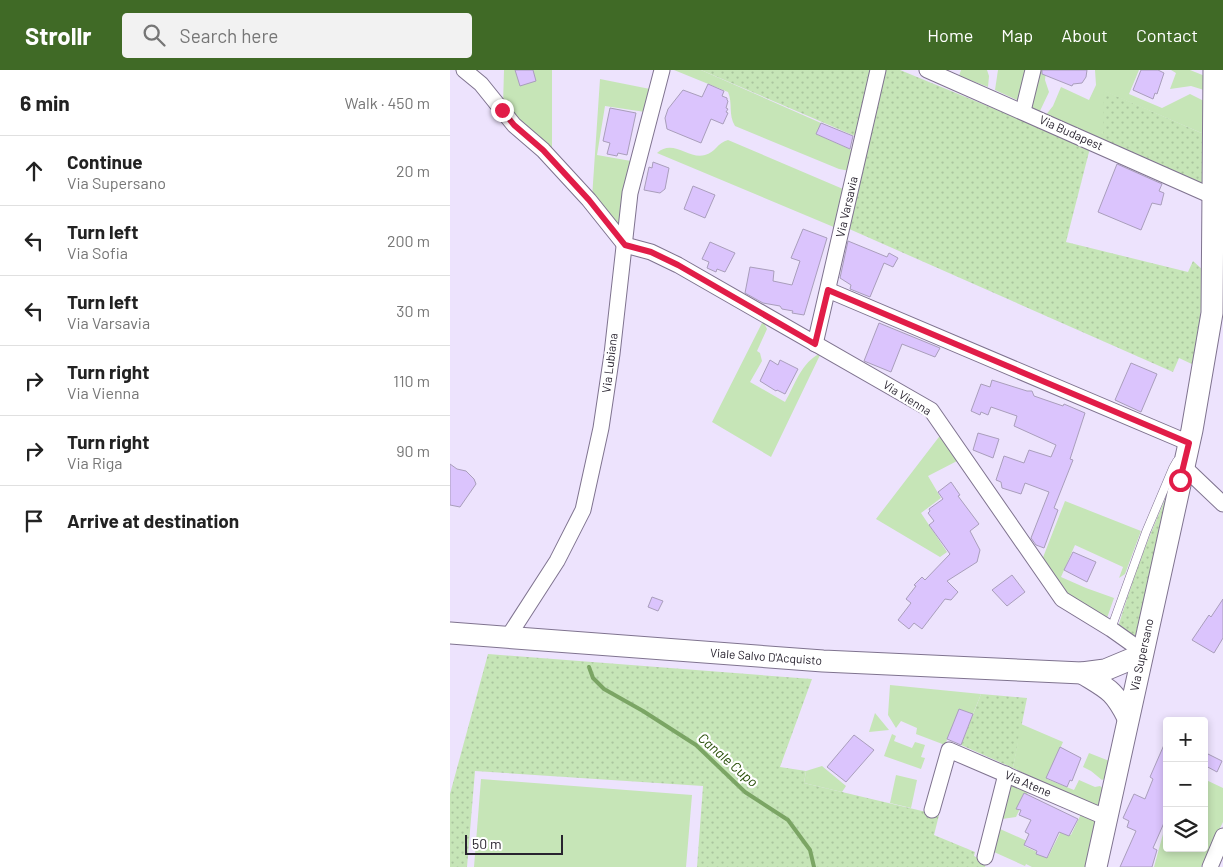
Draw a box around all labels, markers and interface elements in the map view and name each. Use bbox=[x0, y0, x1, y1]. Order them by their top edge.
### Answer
search box bbox=[122, 13, 472, 58]
text: Strollr bbox=[25, 21, 92, 50]
icon: search bbox=[140, 21, 168, 49]
text: Search here bbox=[180, 24, 278, 47]
text: Home bbox=[927, 24, 973, 46]
text: Map bbox=[1001, 24, 1033, 46]
text: About bbox=[1061, 24, 1108, 46]
text: Contact bbox=[1136, 24, 1198, 46]
text: 6 min bbox=[20, 90, 70, 115]
text: Walk · 450 m bbox=[345, 93, 430, 112]
route end bbox=[491, 99, 514, 122]
street label: Via Budapest bbox=[1037, 112, 1105, 152]
text: Continue bbox=[67, 150, 143, 173]
icon: ahead bbox=[20, 157, 48, 185]
text: 20 m bbox=[396, 161, 430, 180]
text: Via Supersano bbox=[67, 173, 166, 192]
street label: Via Varsavia bbox=[832, 175, 860, 239]
text: Turn left bbox=[67, 220, 138, 243]
icon: left bbox=[20, 227, 48, 255]
text: 200 m bbox=[387, 231, 430, 250]
text: Via Sofia bbox=[67, 243, 128, 262]
text: Turn left bbox=[67, 290, 138, 313]
icon: left bbox=[20, 297, 48, 325]
text: 30 m bbox=[396, 301, 430, 320]
text: Via Varsavia bbox=[67, 313, 150, 332]
street label: Via Lubiana bbox=[598, 332, 620, 394]
text: Turn right bbox=[67, 360, 149, 383]
icon: right bbox=[20, 367, 48, 395]
text: 110 m bbox=[393, 371, 430, 390]
street label: Via Vienna bbox=[881, 377, 934, 417]
text: Via Vienna bbox=[67, 383, 139, 402]
text: Turn right bbox=[67, 430, 149, 453]
icon: right bbox=[20, 437, 48, 465]
text: 90 m bbox=[396, 441, 430, 460]
text: Via Riga bbox=[67, 453, 123, 472]
route start bbox=[1169, 469, 1192, 492]
icon: arrive bbox=[20, 507, 48, 535]
text: Arrive at destination bbox=[67, 509, 239, 532]
street label: Via Supersano bbox=[1126, 617, 1156, 693]
street label: Viale Salvo D'Acquisto bbox=[710, 645, 823, 667]
map controls bbox=[1163, 717, 1208, 852]
button: + bbox=[1163, 717, 1208, 762]
water label: Canale Cupo bbox=[695, 729, 762, 790]
button: − bbox=[1163, 762, 1208, 807]
street label: Via Atene bbox=[1003, 767, 1054, 799]
button: layers bbox=[1163, 807, 1208, 852]
scale bar bbox=[465, 832, 562, 855]
text: 50 m bbox=[472, 835, 501, 852]

